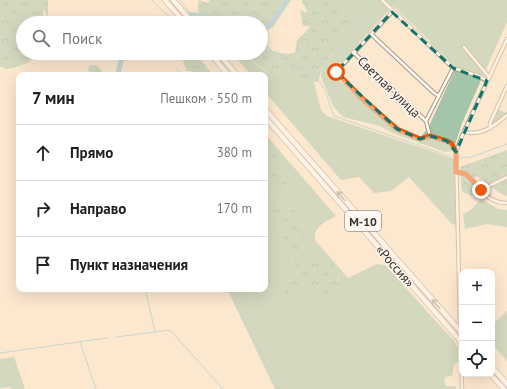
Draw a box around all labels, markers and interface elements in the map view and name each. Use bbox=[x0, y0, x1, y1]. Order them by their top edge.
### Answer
search box bbox=[16, 16, 268, 60]
icon: search bbox=[30, 27, 52, 49]
text: Поиск bbox=[62, 29, 102, 48]
street label: Светлая улица bbox=[354, 53, 424, 121]
route start bbox=[327, 63, 345, 81]
text: 7 мин bbox=[32, 87, 75, 109]
text: Пешком · 550 m bbox=[160, 90, 252, 107]
icon: ahead bbox=[32, 142, 54, 164]
text: Прямо bbox=[70, 143, 113, 162]
text: 380 m bbox=[217, 144, 252, 161]
route end bbox=[472, 181, 490, 199]
one-way arrow bbox=[336, 191, 345, 201]
icon: right bbox=[32, 198, 54, 220]
text: Направо bbox=[70, 199, 126, 218]
text: 170 m bbox=[217, 200, 252, 217]
road number: М-10 bbox=[345, 211, 381, 231]
street label: «Россия» bbox=[372, 241, 418, 291]
icon: arrive bbox=[32, 254, 54, 276]
text: Пункт назначения bbox=[70, 255, 188, 274]
map controls bbox=[459, 269, 495, 377]
button: + bbox=[459, 269, 495, 305]
one-way arrow bbox=[431, 299, 441, 309]
button: − bbox=[459, 305, 495, 341]
button: locate bbox=[459, 341, 495, 377]

